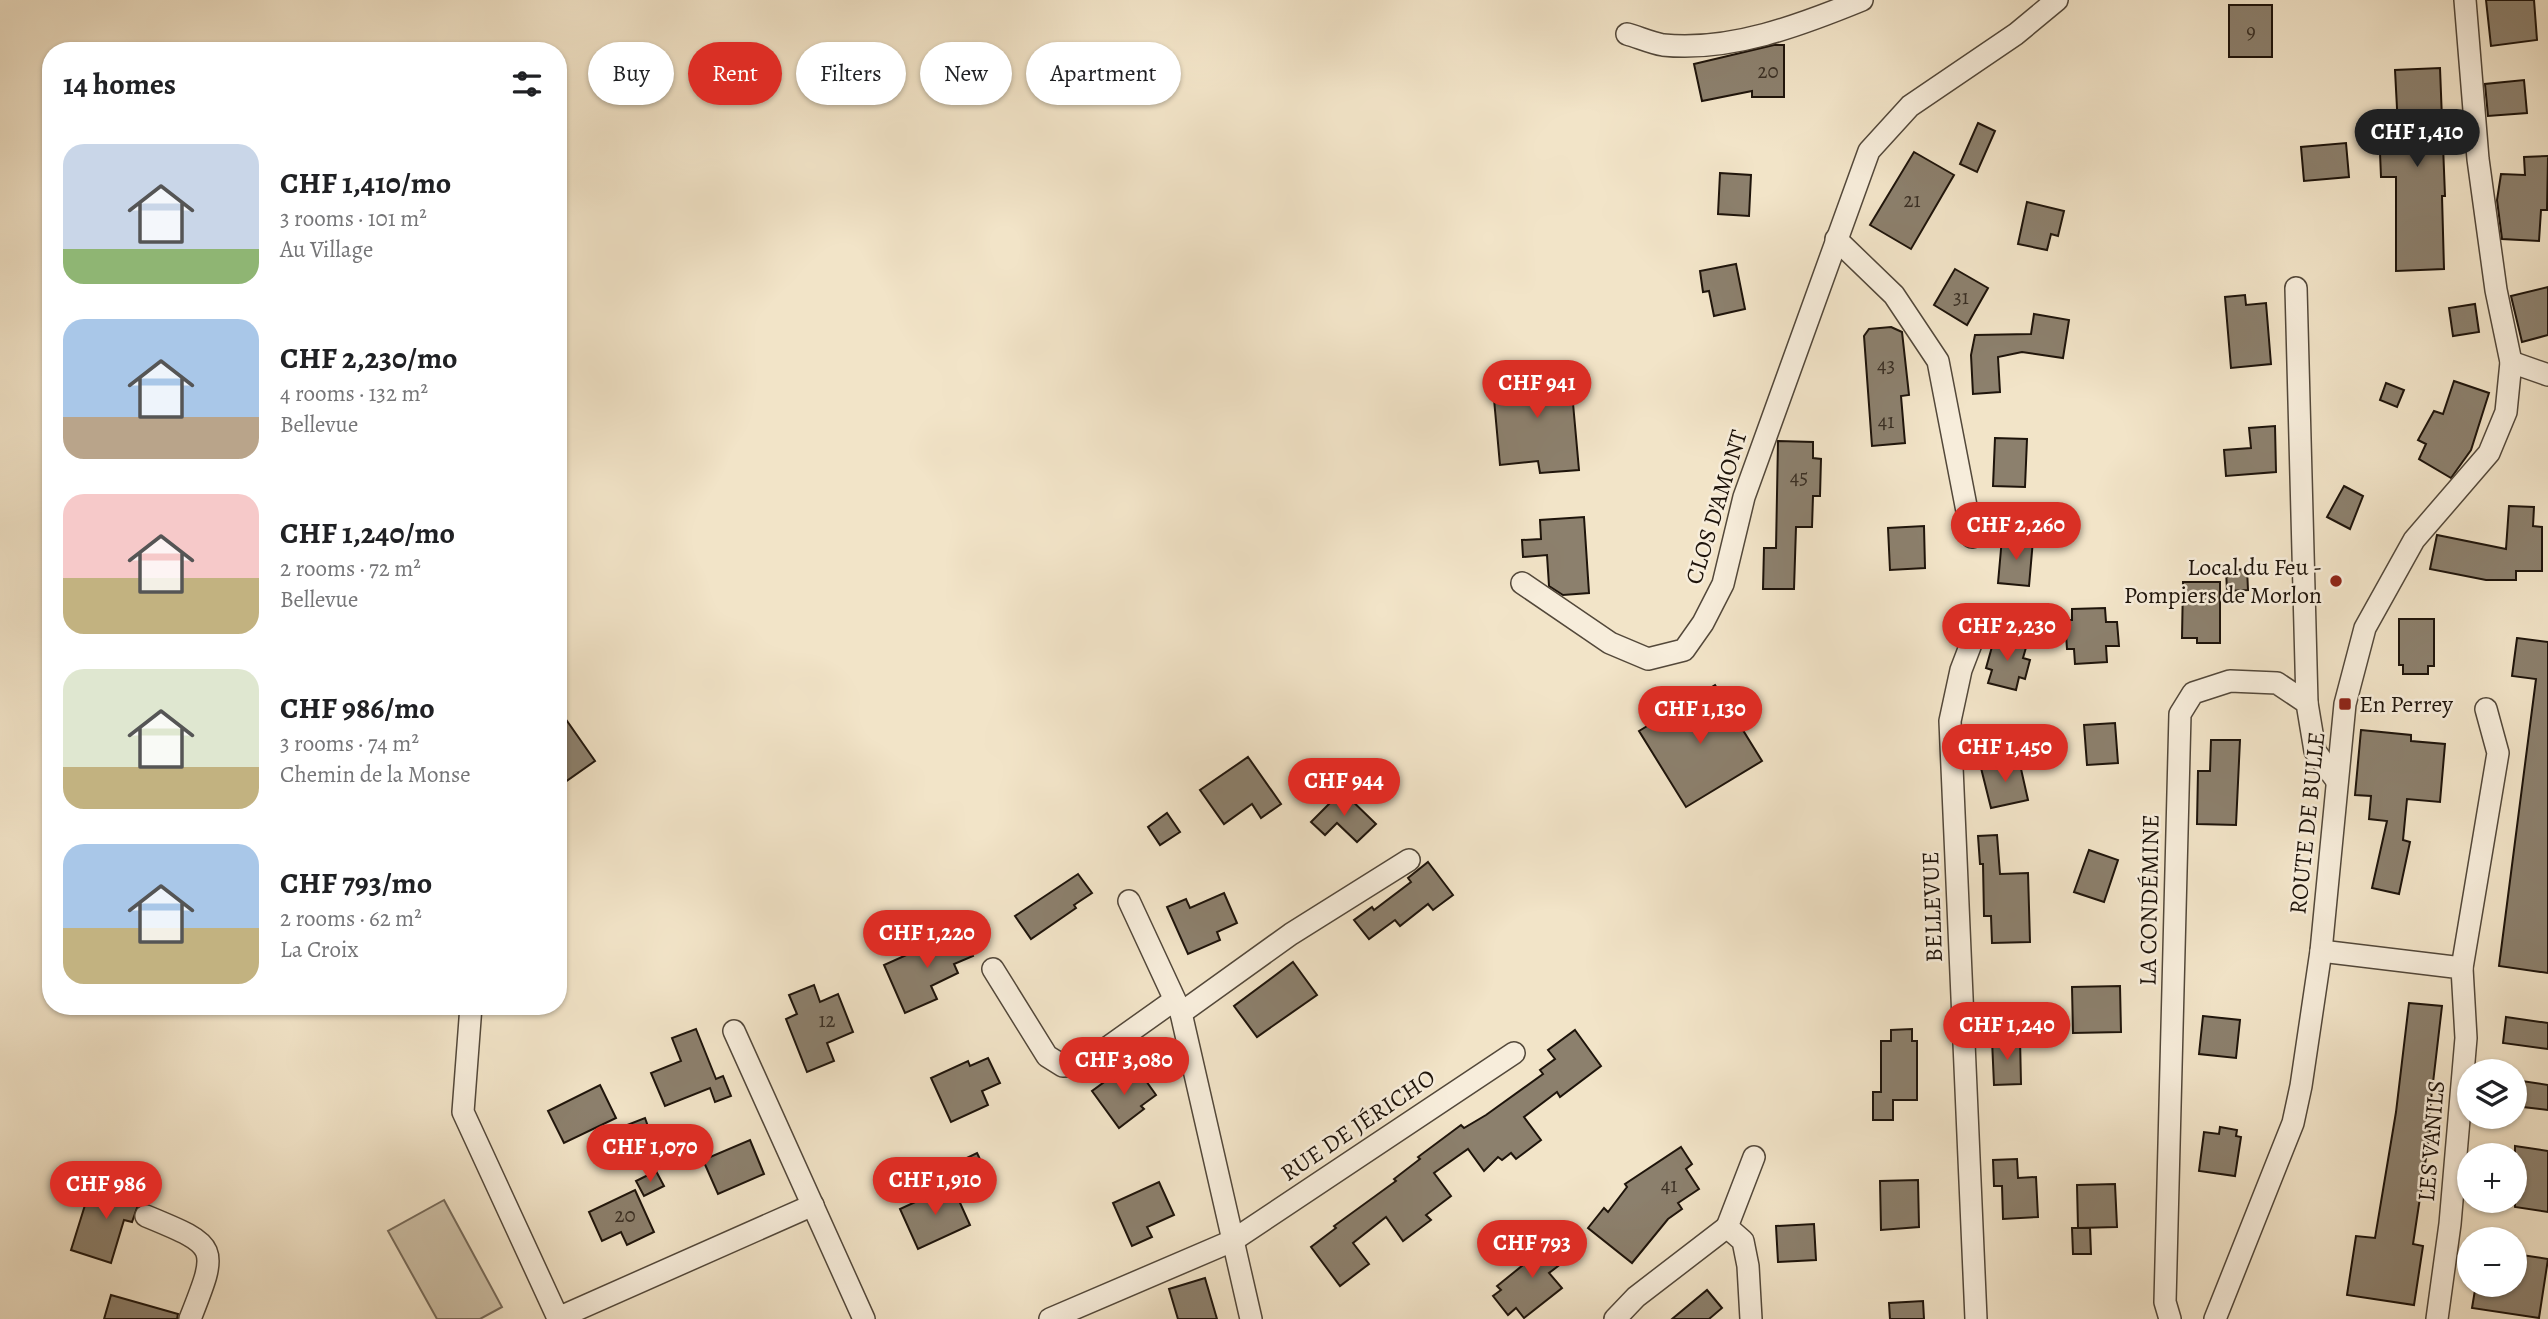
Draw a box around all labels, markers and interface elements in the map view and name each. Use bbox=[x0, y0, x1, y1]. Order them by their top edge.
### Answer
house number: 9 bbox=[2246, 17, 2256, 45]
chip: Buy bbox=[588, 42, 674, 105]
chip: Rent bbox=[688, 42, 782, 105]
chip: Filters bbox=[796, 42, 906, 105]
chip: New bbox=[920, 42, 1012, 105]
chip: Apartment bbox=[1026, 42, 1181, 105]
house number: 20 bbox=[1757, 57, 1779, 85]
text: 14 homes bbox=[63, 64, 176, 104]
icon: filters bbox=[508, 65, 546, 103]
pin: CHF 1,410 bbox=[2337, 110, 2497, 169]
text: CHF 1,410 bbox=[2371, 116, 2463, 147]
text: CHF 1,410/mo bbox=[280, 163, 451, 203]
icon: home bbox=[119, 172, 203, 256]
house number: 21 bbox=[1903, 186, 1921, 214]
text: 3 rooms · 101 m² bbox=[280, 203, 427, 234]
text: Au Village bbox=[280, 234, 373, 265]
house number: 31 bbox=[1953, 283, 1969, 311]
text: CHF 2,230/mo bbox=[280, 338, 458, 378]
icon: home bbox=[119, 347, 203, 431]
house number: 43 bbox=[1877, 351, 1895, 379]
pin: CHF 941 bbox=[1472, 360, 1602, 420]
text: CHF 941 bbox=[1498, 367, 1576, 398]
text: 4 rooms · 132 m² bbox=[280, 378, 428, 409]
house number: 41 bbox=[1878, 407, 1894, 435]
text: Bellevue bbox=[280, 409, 358, 440]
street label: CLOS D'AMONT bbox=[1677, 426, 1755, 588]
house number: 45 bbox=[1790, 463, 1808, 491]
pin: CHF 2,260 bbox=[1936, 503, 2096, 562]
text: CHF 2,260 bbox=[1967, 509, 2065, 540]
text: CHF 1,240/mo bbox=[280, 513, 455, 553]
icon: home bbox=[119, 522, 203, 606]
place label: Local du Feu - Pompiers de Morlon bbox=[2124, 551, 2322, 611]
text: 2 rooms · 72 m² bbox=[280, 553, 421, 584]
marker: Local du Feu - Pompiers de Morlon bbox=[2328, 573, 2344, 589]
text: Bellevue bbox=[280, 584, 358, 615]
pin: CHF 2,230 bbox=[1927, 604, 2087, 663]
text: CHF 2,230 bbox=[1958, 610, 2056, 641]
pin: CHF 1,130 bbox=[1620, 686, 1780, 746]
text: CHF 986/mo bbox=[280, 688, 435, 728]
place label: En Perrey bbox=[2359, 688, 2453, 720]
text: CHF 1,130 bbox=[1654, 693, 1746, 724]
marker: En Perrey bbox=[2337, 696, 2353, 712]
icon: home bbox=[119, 697, 203, 781]
pin: CHF 1,450 bbox=[1925, 724, 2085, 784]
text: 3 rooms · 74 m² bbox=[280, 728, 419, 759]
street label: ROUTE DE BULLE bbox=[2281, 730, 2333, 916]
text: CHF 1,450 bbox=[1958, 731, 2052, 762]
pin: CHF 944 bbox=[1279, 758, 1409, 818]
text: Chemin de la Monse bbox=[280, 759, 471, 790]
text: CHF 944 bbox=[1304, 765, 1384, 796]
street label: LA CONDÉMINE bbox=[2132, 814, 2166, 986]
street label: BELLEVUE bbox=[1914, 851, 1950, 963]
text: CHF 793/mo bbox=[280, 863, 432, 903]
icon: home bbox=[119, 872, 203, 956]
text: 2 rooms · 62 m² bbox=[280, 903, 422, 934]
pin: CHF 1,220 bbox=[847, 911, 1007, 970]
text: CHF 1,220 bbox=[879, 917, 975, 948]
text: La Croix bbox=[280, 934, 358, 965]
pin: CHF 1,240 bbox=[1927, 1002, 2087, 1062]
house number: 12 bbox=[818, 1006, 836, 1034]
text: CHF 1,240 bbox=[1959, 1009, 2055, 1040]
pin: CHF 3,080 bbox=[1044, 1038, 1204, 1097]
text: CHF 3,080 bbox=[1075, 1044, 1173, 1075]
map controls bbox=[2457, 1059, 2527, 1297]
button: layers bbox=[2457, 1059, 2527, 1129]
street label: RUE DE JÉRICHO bbox=[1274, 1061, 1442, 1189]
street label: LES VANILS bbox=[2410, 1079, 2452, 1203]
pin: CHF 1,070 bbox=[570, 1124, 730, 1184]
text: CHF 1,070 bbox=[603, 1131, 697, 1162]
button: + bbox=[2457, 1143, 2527, 1213]
pin: CHF 1,910 bbox=[855, 1158, 1015, 1217]
pin: CHF 986 bbox=[41, 1162, 171, 1221]
text: CHF 1,910 bbox=[889, 1164, 981, 1195]
text: CHF 986 bbox=[66, 1168, 146, 1199]
house number: 41 bbox=[1661, 1171, 1677, 1199]
house number: 20 bbox=[614, 1201, 636, 1229]
pin: CHF 793 bbox=[1467, 1220, 1597, 1280]
text: CHF 793 bbox=[1493, 1227, 1571, 1258]
button: − bbox=[2457, 1227, 2527, 1297]

